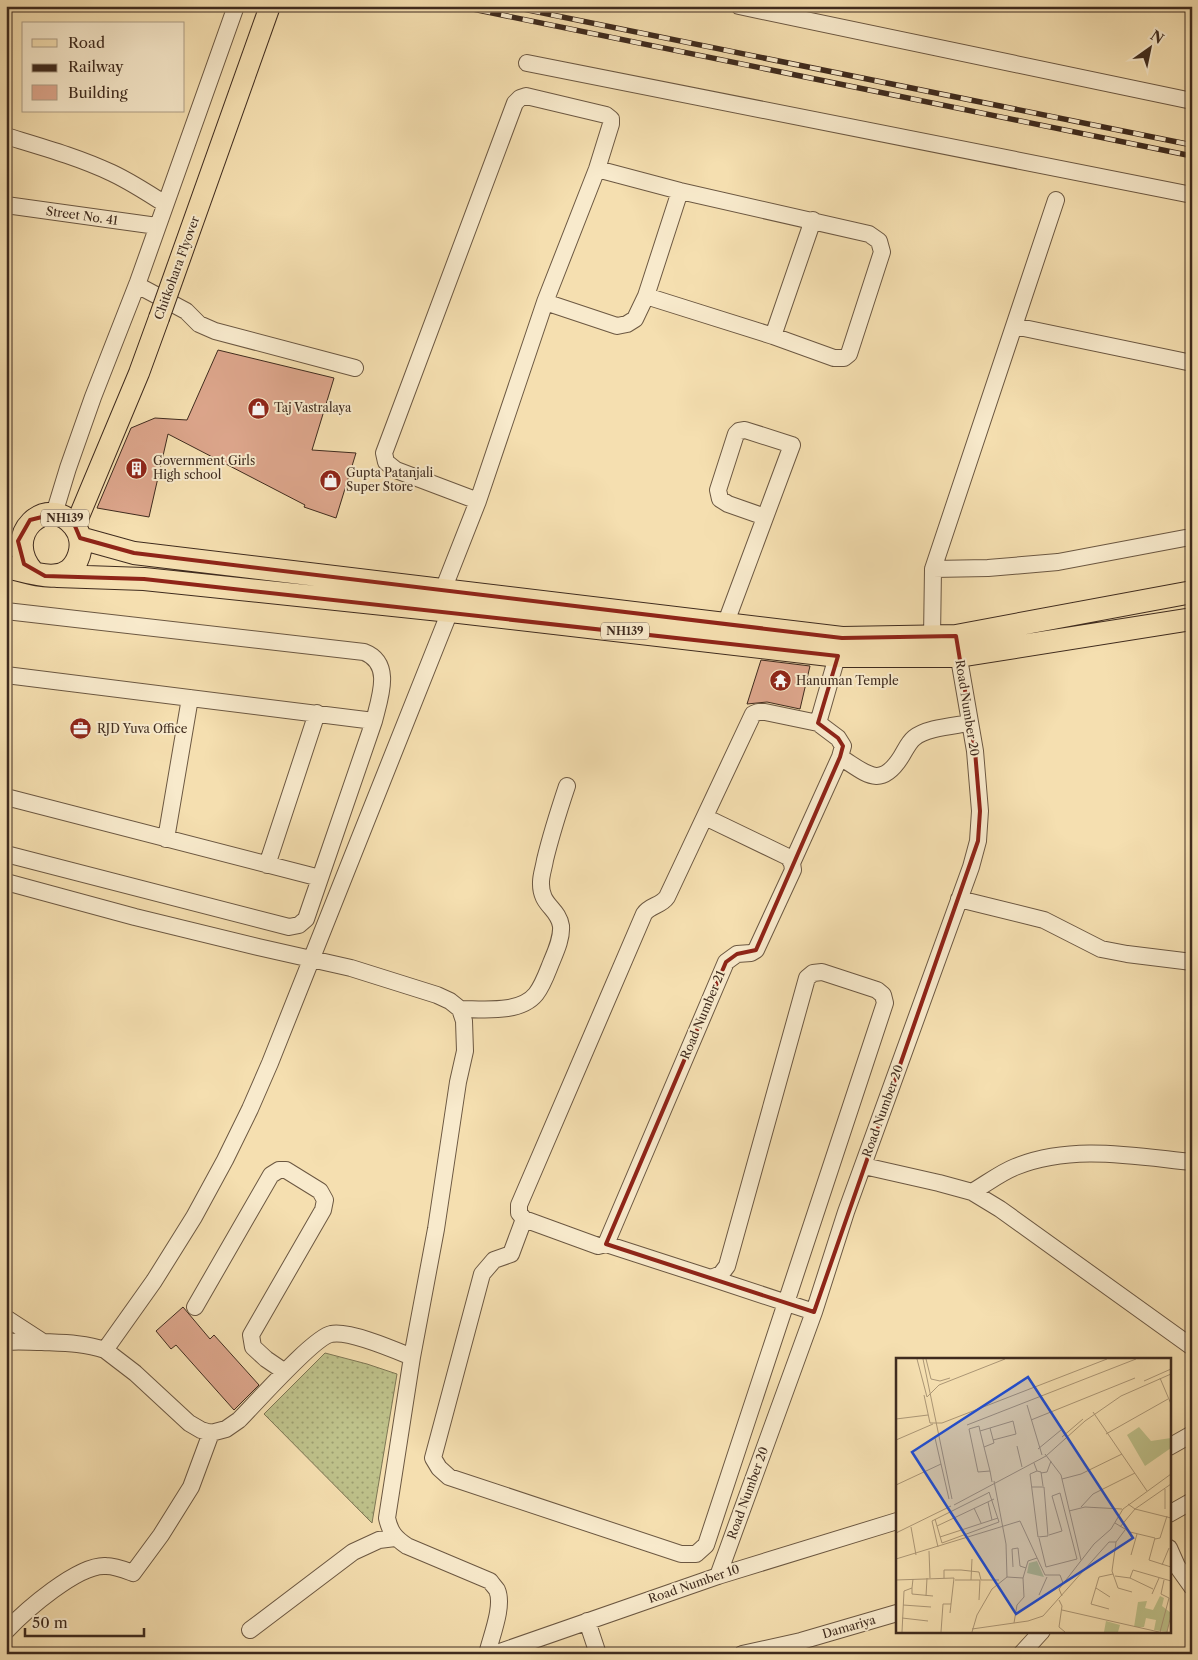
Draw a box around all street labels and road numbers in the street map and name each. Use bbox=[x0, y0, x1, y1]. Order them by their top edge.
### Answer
street label: Street No. 41 bbox=[45, 203, 119, 228]
street label: Chitkohara Flyover bbox=[151, 214, 202, 322]
road number: NH139 bbox=[41, 509, 89, 526]
road number: NH139 bbox=[601, 622, 649, 640]
street label: Road Number 20 bbox=[952, 659, 983, 757]
street label: Road Number 21 bbox=[677, 968, 728, 1061]
street label: Road Number 20 bbox=[859, 1062, 906, 1159]
street label: Road Number 20 bbox=[724, 1444, 771, 1541]
street label: Road Number 10 bbox=[646, 1561, 742, 1606]
street label: Damariya bbox=[820, 1612, 878, 1641]

